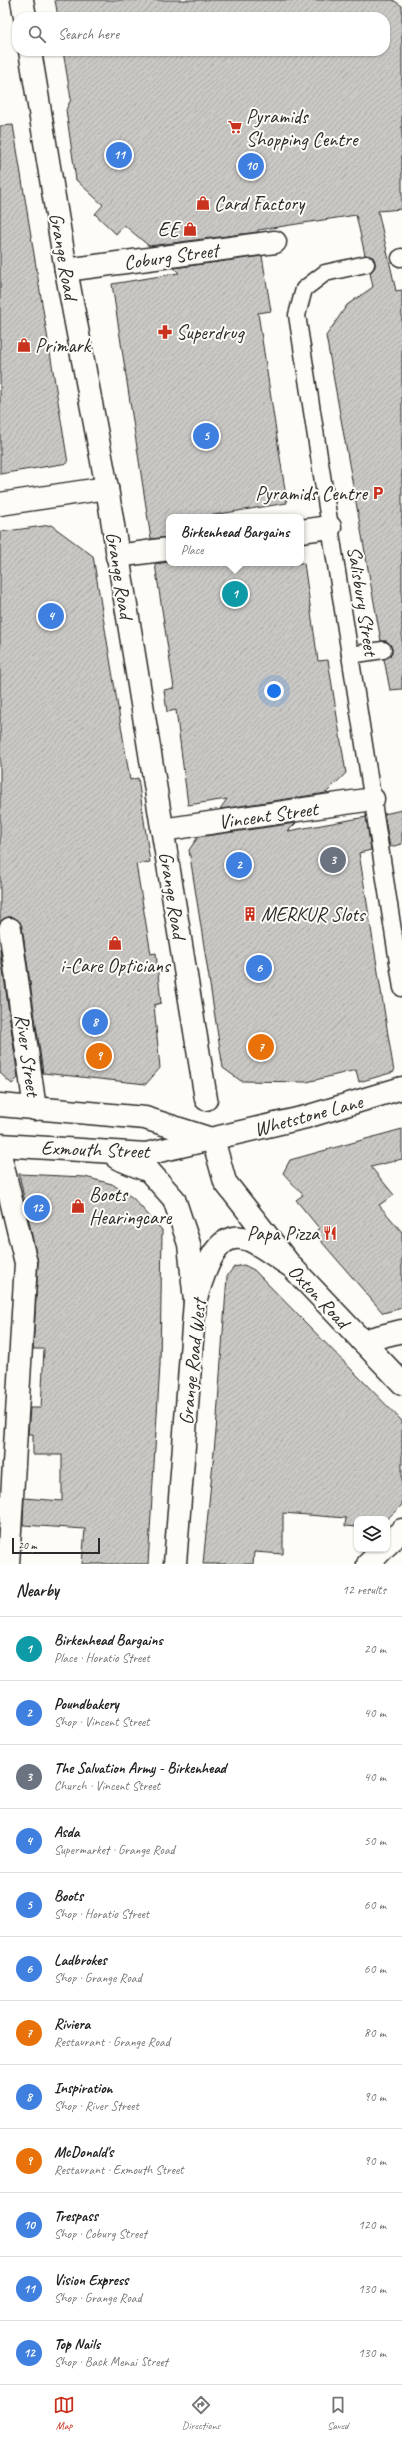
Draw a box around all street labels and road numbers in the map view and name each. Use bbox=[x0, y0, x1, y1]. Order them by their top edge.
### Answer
street label: Grange Road bbox=[44, 211, 84, 304]
street label: Coburg Street bbox=[122, 237, 223, 276]
street label: Grange Road bbox=[100, 530, 139, 623]
street label: Salisbury Street bbox=[342, 545, 384, 660]
street label: Vincent Street bbox=[217, 796, 322, 835]
street label: Grange Road bbox=[153, 850, 192, 943]
street label: River Street bbox=[9, 1012, 46, 1100]
street label: Whetstone Lane bbox=[251, 1089, 366, 1142]
street label: Exmouth Street bbox=[40, 1135, 152, 1164]
street label: Oxton Road bbox=[283, 1259, 357, 1336]
street label: Grange Road West bbox=[173, 1295, 212, 1426]

